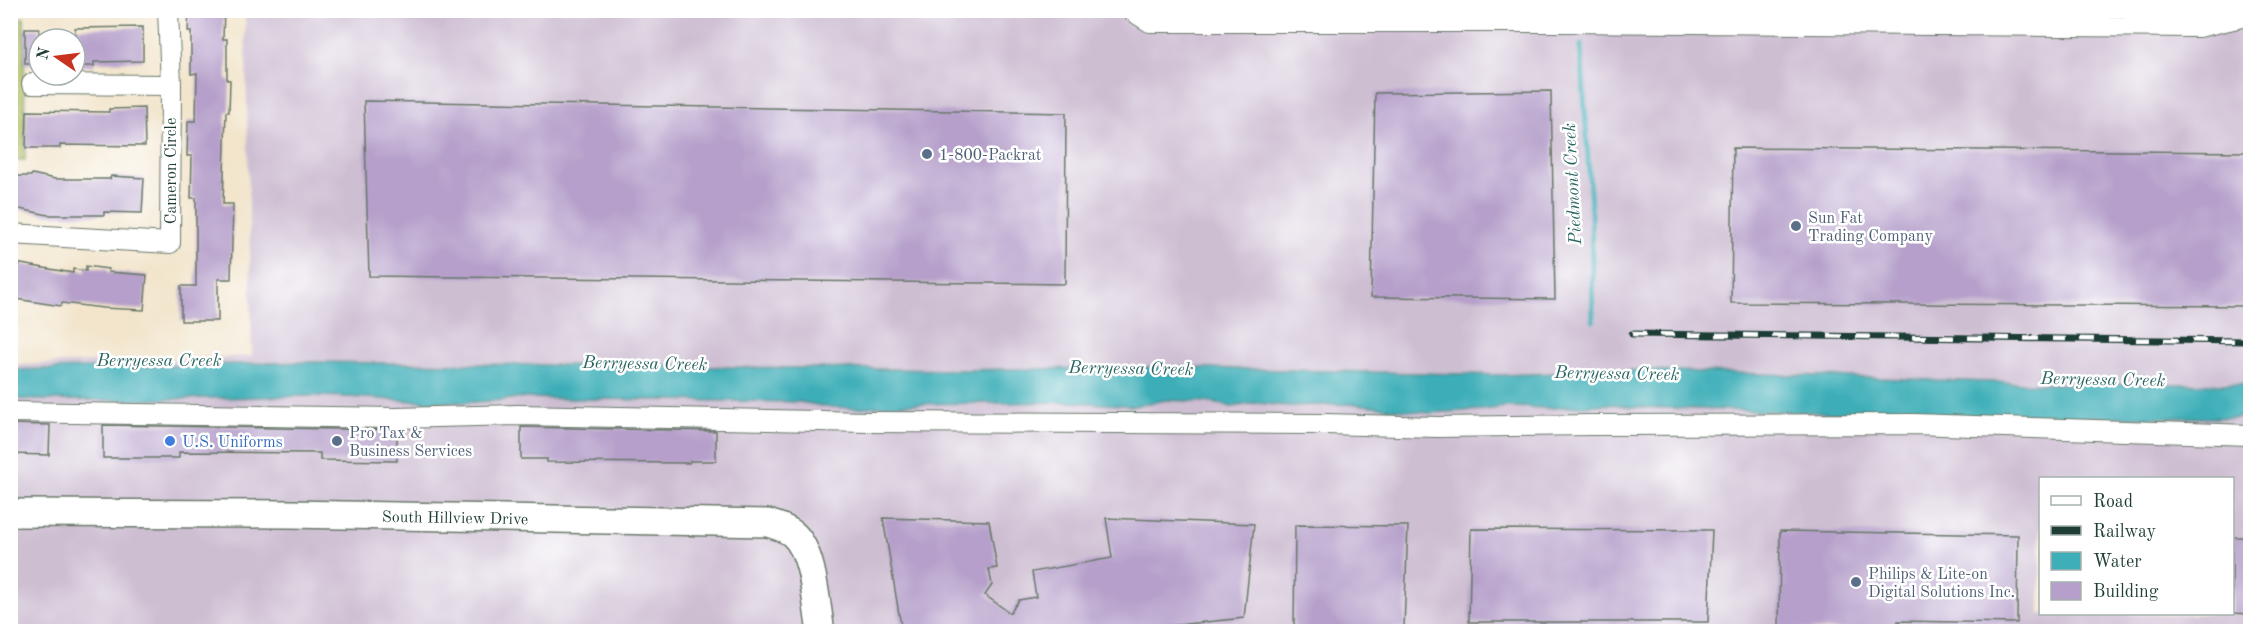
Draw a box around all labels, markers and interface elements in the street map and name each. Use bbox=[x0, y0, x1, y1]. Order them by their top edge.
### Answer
north arrow bbox=[27, 27, 87, 87]
text: N bbox=[35, 45, 54, 62]
street label: Cameron Circle bbox=[164, 118, 180, 224]
water label: Piedmont Creek bbox=[1561, 122, 1585, 246]
marker: 1-800-Packrat bbox=[920, 147, 934, 161]
place label: 1-800-Packrat bbox=[939, 148, 1042, 164]
place label: Sun Fat Trading Company bbox=[1808, 211, 1934, 245]
marker: Sun Fat Trading Company bbox=[1789, 219, 1803, 233]
water label: Berryessa Creek bbox=[95, 352, 222, 370]
water label: Berryessa Creek bbox=[581, 354, 708, 374]
water label: Berryessa Creek bbox=[1067, 359, 1194, 379]
water label: Berryessa Creek bbox=[1553, 364, 1680, 384]
water label: Berryessa Creek bbox=[2039, 370, 2166, 390]
place label: Pro Tax & Business Services bbox=[349, 426, 472, 460]
marker: U.S. Uniforms bbox=[163, 434, 177, 448]
marker: Pro Tax & Business Services bbox=[330, 434, 344, 448]
place label: U.S. Uniforms bbox=[182, 435, 283, 451]
legend bbox=[2039, 477, 2234, 615]
text: Road bbox=[2093, 493, 2133, 511]
street label: South Hillview Drive bbox=[382, 510, 528, 528]
text: Railway bbox=[2093, 523, 2156, 541]
text: Water bbox=[2093, 553, 2142, 571]
place label: Philips & Lite-on Digital Solutions Inc. bbox=[1868, 567, 2015, 601]
marker: Philips & Lite-on Digital Solutions Inc. bbox=[1849, 575, 1863, 589]
text: Building bbox=[2093, 583, 2159, 601]

